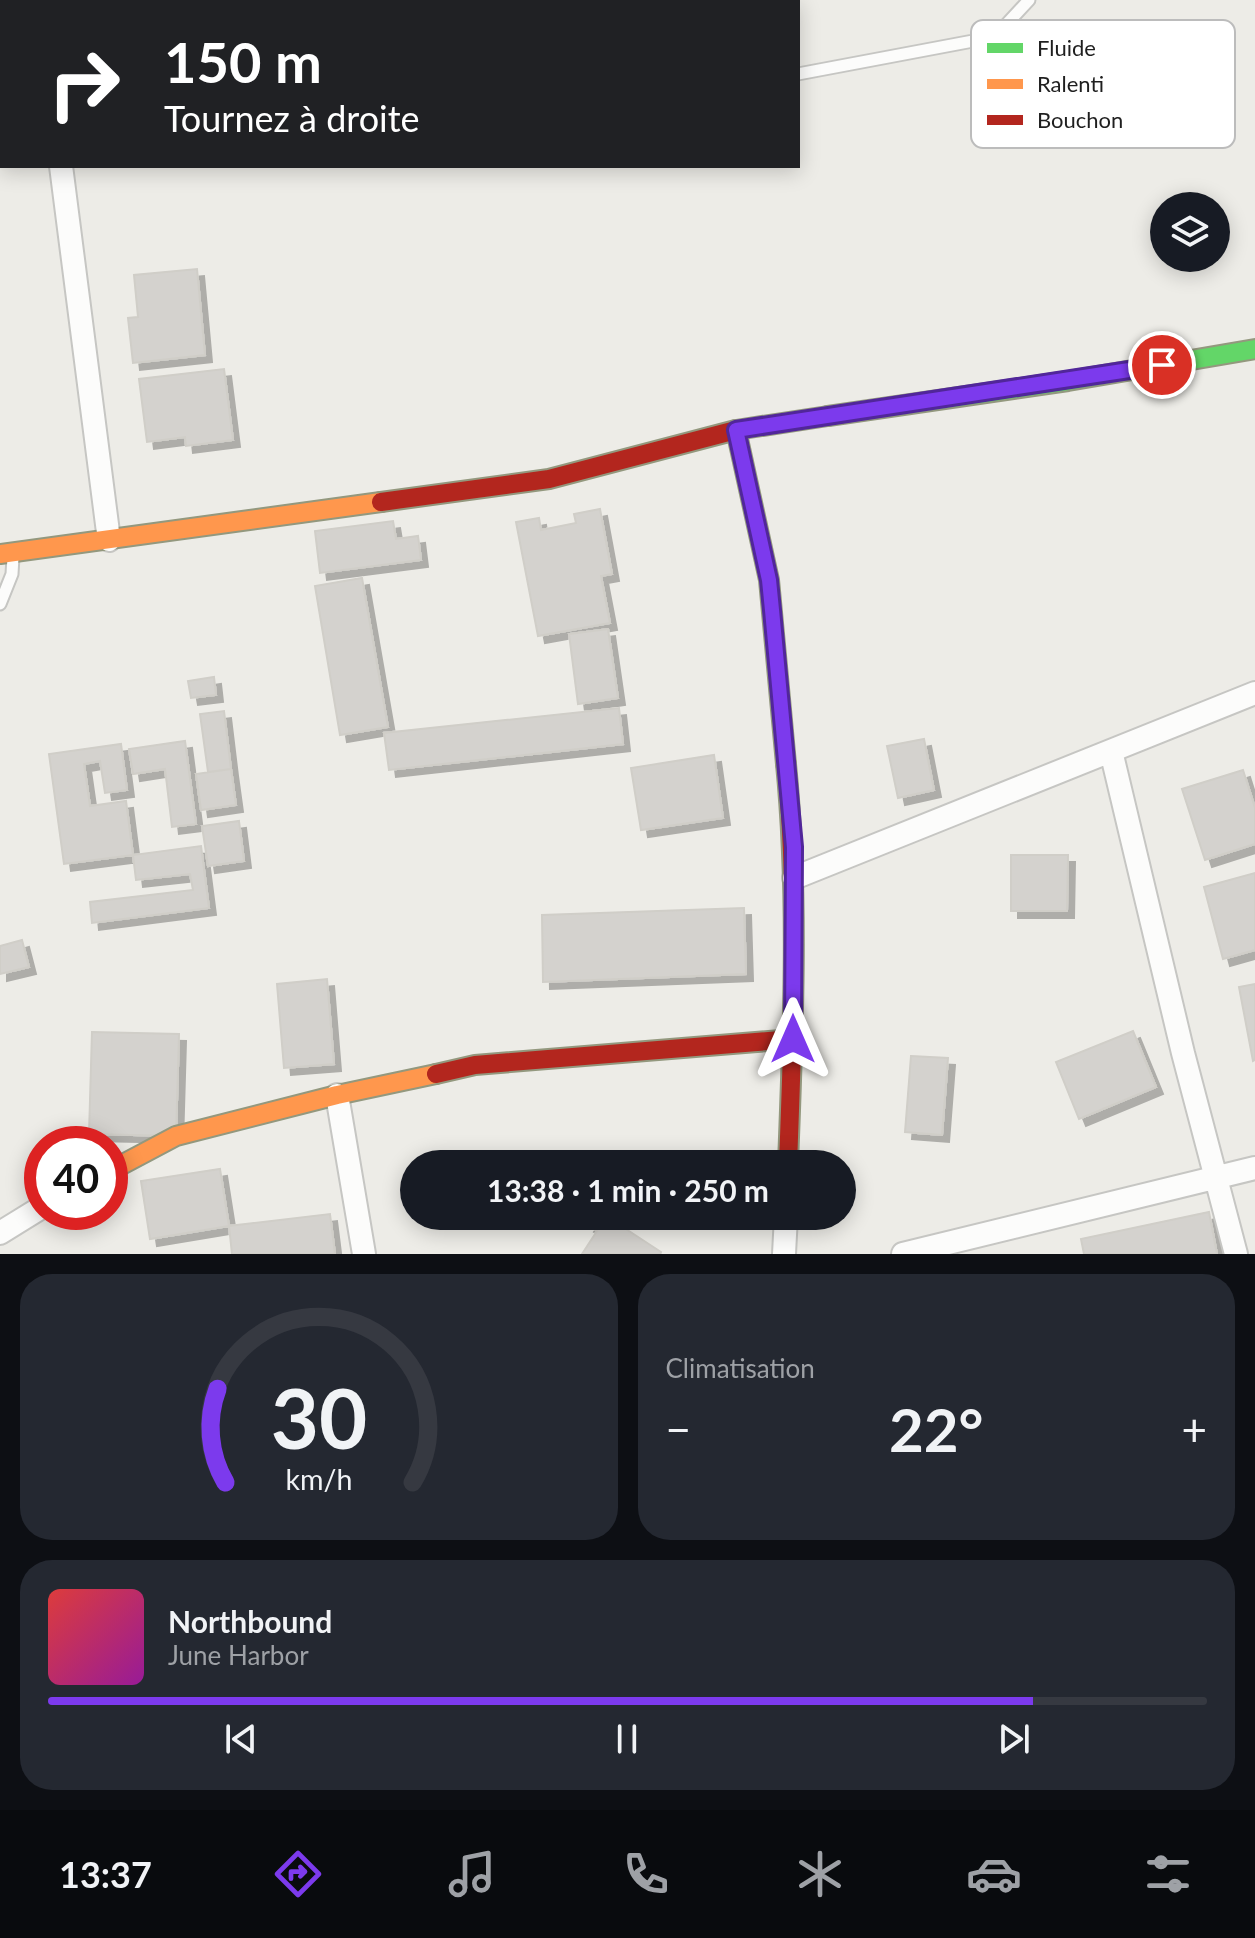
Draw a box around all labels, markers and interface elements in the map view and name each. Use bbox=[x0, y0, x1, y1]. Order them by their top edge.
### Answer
legend bbox=[971, 20, 1235, 148]
text: 150 m bbox=[164, 28, 322, 95]
icon: right bbox=[32, 32, 136, 136]
text: Fluide bbox=[1037, 34, 1096, 61]
text: Ralenti bbox=[1037, 70, 1104, 97]
text: Tournez à droite bbox=[164, 96, 420, 140]
text: Bouchon bbox=[1037, 106, 1123, 133]
map controls bbox=[1150, 192, 1230, 272]
button: layers bbox=[1150, 192, 1230, 272]
pin bbox=[1128, 331, 1196, 399]
icon: arrive bbox=[1140, 343, 1184, 387]
position arrow bbox=[751, 997, 835, 1081]
speed limit sign: 40 bbox=[24, 1126, 128, 1230]
text: 13:38 · 1 min · 250 m bbox=[487, 1172, 769, 1208]
text: Climatisation bbox=[666, 1352, 815, 1384]
text: 30 bbox=[271, 1367, 367, 1467]
text: 22° bbox=[889, 1393, 984, 1465]
text: − bbox=[666, 1403, 691, 1455]
text: + bbox=[1181, 1403, 1207, 1455]
text: km/h bbox=[285, 1462, 352, 1496]
text: Northbound bbox=[168, 1603, 332, 1639]
text: June Harbor bbox=[168, 1639, 309, 1671]
icon: previous bbox=[219, 1717, 263, 1761]
icon: pause bbox=[605, 1717, 649, 1761]
icon: next bbox=[992, 1717, 1036, 1761]
icon: directions bbox=[270, 1846, 326, 1902]
icon: music bbox=[444, 1846, 500, 1902]
icon: phone bbox=[618, 1846, 674, 1902]
icon: climate bbox=[792, 1846, 848, 1902]
icon: car bbox=[966, 1846, 1022, 1902]
icon: filters bbox=[1140, 1846, 1196, 1902]
text: 13:37 bbox=[59, 1852, 152, 1896]

